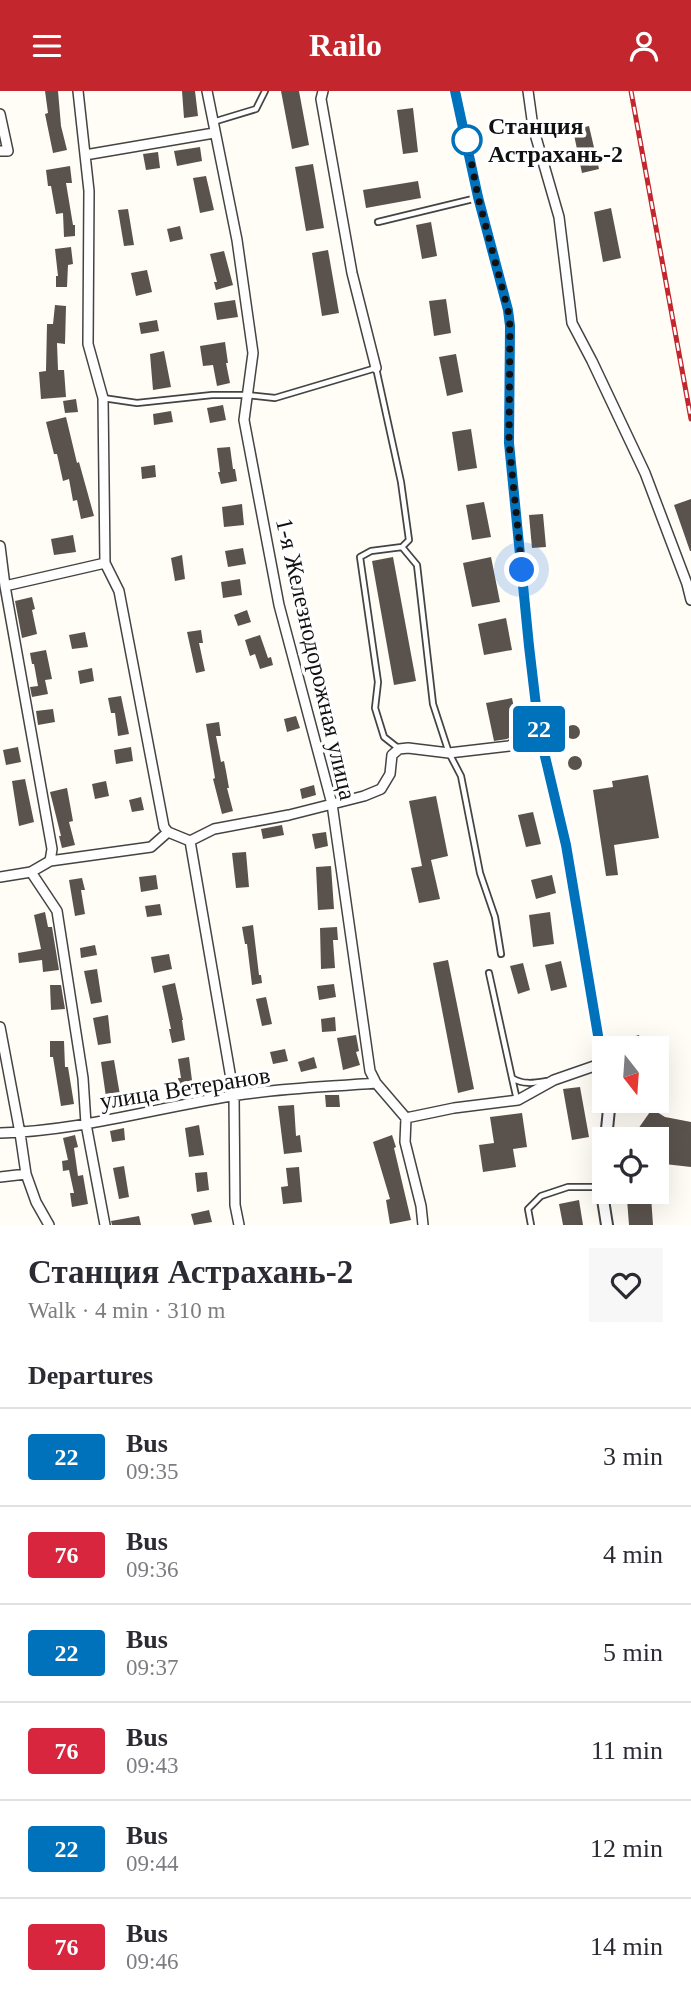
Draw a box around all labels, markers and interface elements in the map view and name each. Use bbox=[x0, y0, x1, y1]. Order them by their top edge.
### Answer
icon: menu bbox=[28, 27, 66, 65]
text: Railo bbox=[309, 27, 382, 63]
icon: person bbox=[625, 27, 663, 65]
place label: Станция Астрахань-2 bbox=[488, 113, 623, 167]
marker: Станция Астрахань-2 bbox=[452, 125, 482, 155]
street label: 1-я Железнодорожная улица bbox=[271, 516, 361, 803]
your location bbox=[504, 552, 539, 587]
line badge: 22 bbox=[508, 706, 570, 752]
text: 22 bbox=[527, 716, 551, 742]
north arrow bbox=[592, 1036, 668, 1113]
map controls bbox=[592, 1036, 669, 1204]
street label: улица Ветеранов bbox=[98, 1062, 272, 1114]
button: locate bbox=[592, 1127, 669, 1204]
button: heart bbox=[589, 1248, 663, 1322]
text: Станция Астрахань-2 bbox=[28, 1254, 353, 1290]
text: Walk · 4 min · 310 m bbox=[28, 1298, 225, 1323]
text: Departures bbox=[28, 1361, 153, 1390]
text: Bus bbox=[126, 1429, 168, 1458]
text: 3 min bbox=[603, 1442, 663, 1471]
text: 22 bbox=[55, 1444, 79, 1470]
text: 09:35 bbox=[126, 1459, 178, 1484]
text: Bus bbox=[126, 1527, 168, 1556]
text: 4 min bbox=[603, 1540, 663, 1569]
text: 76 bbox=[55, 1542, 79, 1568]
text: 09:36 bbox=[126, 1557, 178, 1582]
text: Bus bbox=[126, 1625, 168, 1654]
text: 5 min bbox=[603, 1638, 663, 1667]
text: 22 bbox=[55, 1640, 79, 1666]
text: 09:37 bbox=[126, 1655, 178, 1680]
text: Bus bbox=[126, 1723, 168, 1752]
text: 11 min bbox=[591, 1736, 663, 1765]
text: 76 bbox=[55, 1738, 79, 1764]
text: 09:43 bbox=[126, 1753, 178, 1778]
text: Bus bbox=[126, 1821, 168, 1850]
text: 12 min bbox=[590, 1834, 663, 1863]
text: 22 bbox=[55, 1836, 79, 1862]
text: 09:44 bbox=[126, 1851, 178, 1876]
text: Bus bbox=[126, 1919, 168, 1948]
text: 14 min bbox=[590, 1932, 663, 1961]
text: 76 bbox=[55, 1934, 79, 1960]
text: 09:46 bbox=[126, 1949, 178, 1974]

